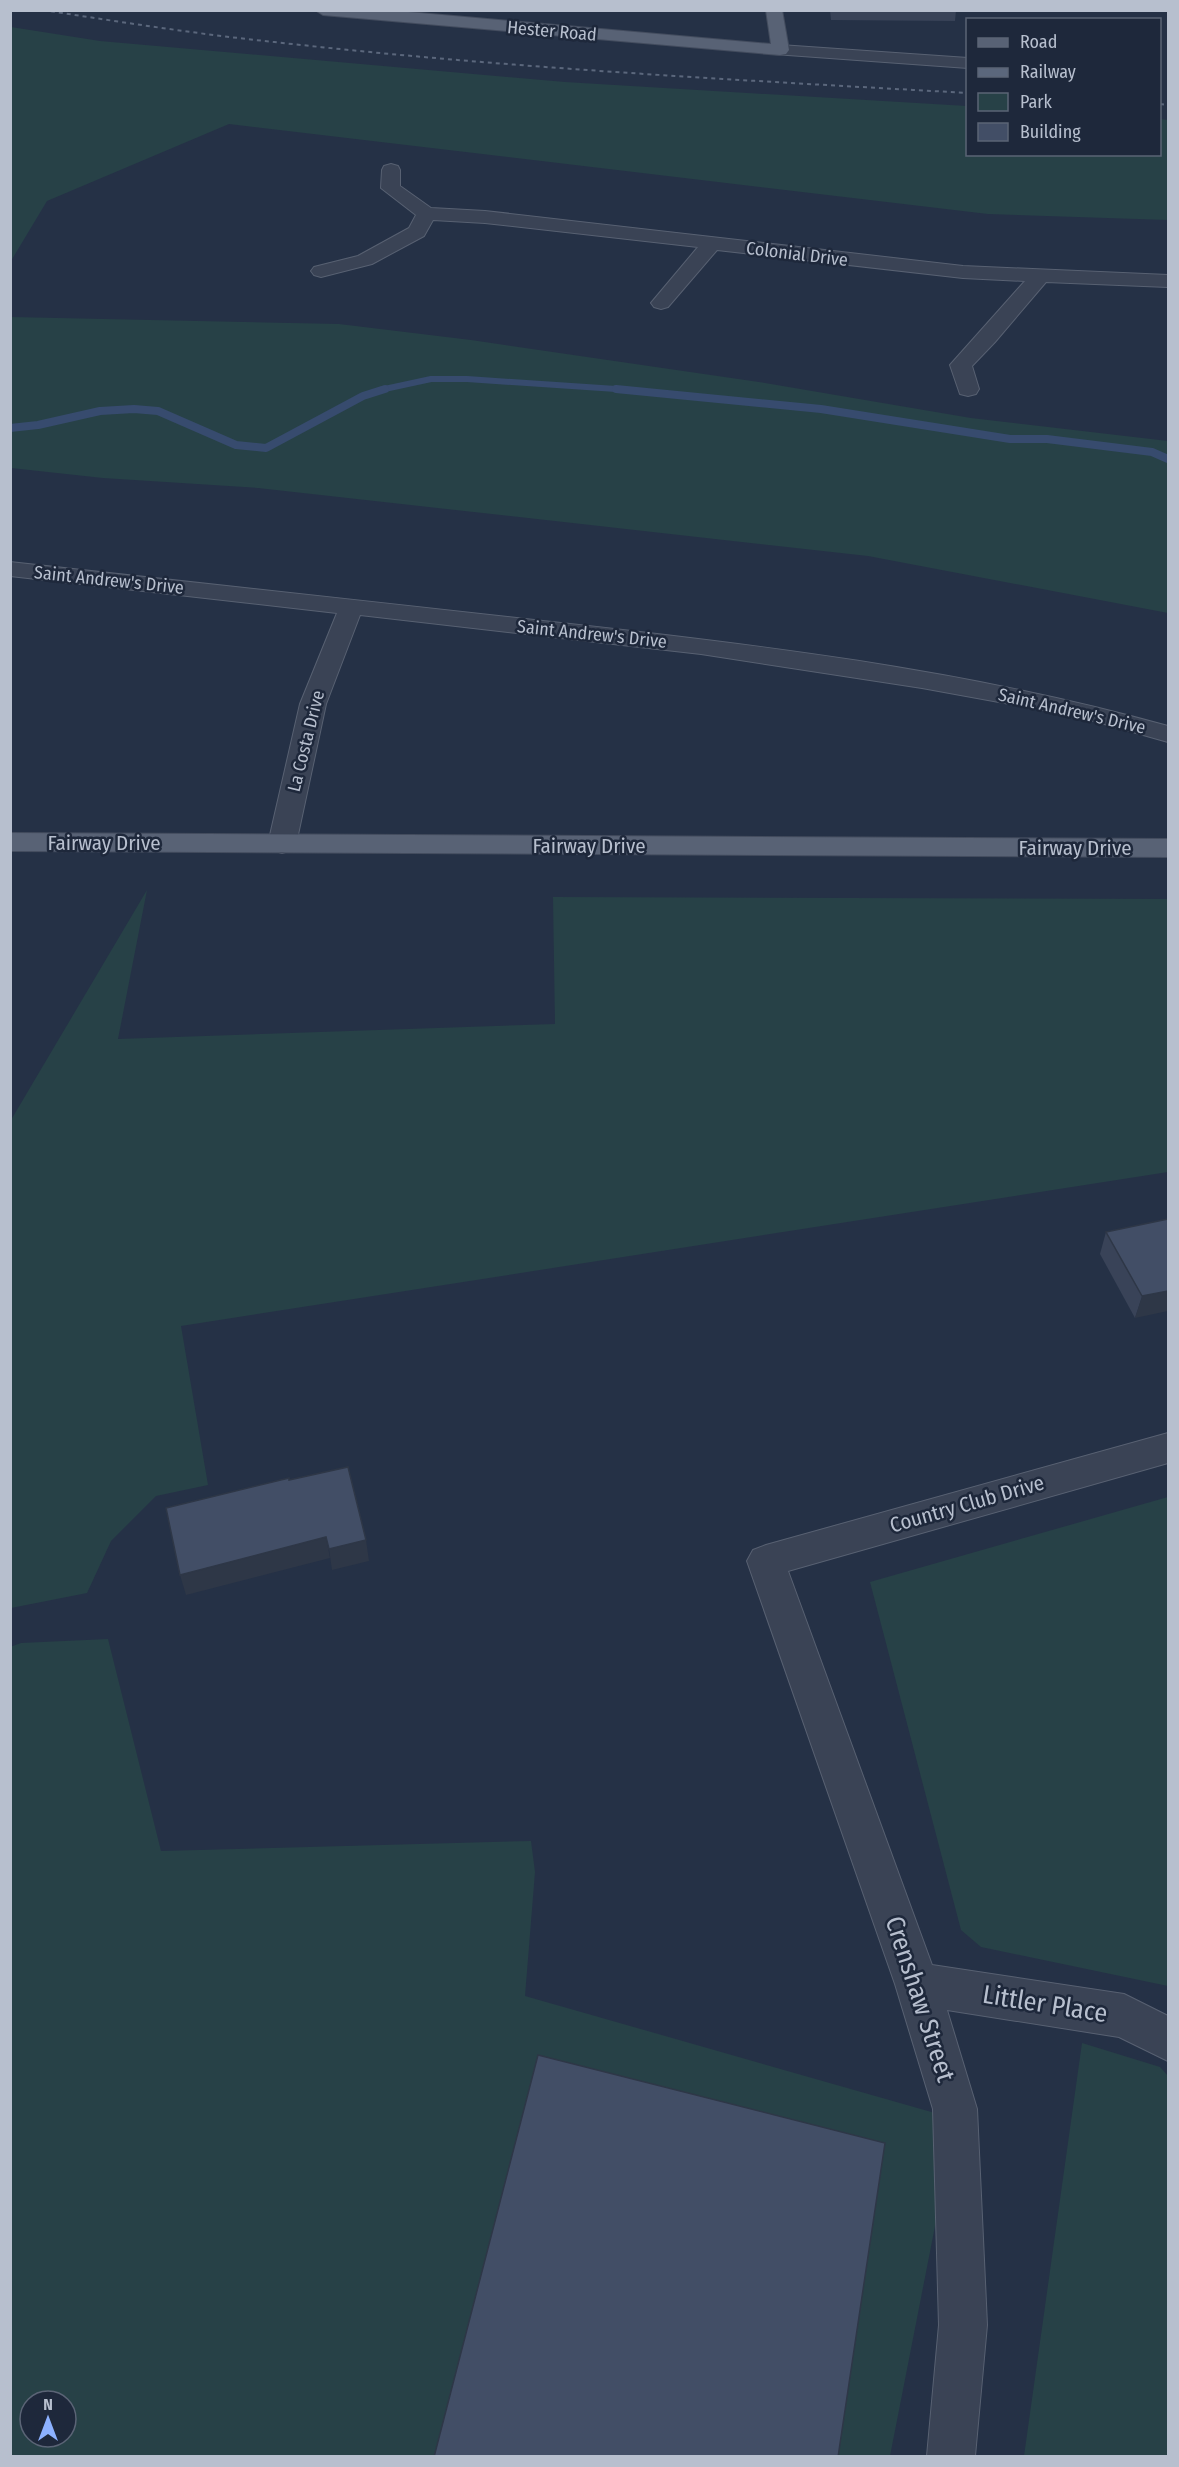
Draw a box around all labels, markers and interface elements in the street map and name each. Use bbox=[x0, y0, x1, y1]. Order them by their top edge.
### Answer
street label: Hester Road bbox=[506, 16, 598, 46]
legend bbox=[966, 18, 1161, 156]
text: Road bbox=[1020, 31, 1057, 53]
text: Railway bbox=[1020, 61, 1076, 83]
text: Park bbox=[1020, 91, 1053, 113]
text: Building bbox=[1020, 121, 1081, 143]
street label: Colonial Drive bbox=[745, 237, 849, 271]
street label: Saint Andrew's Drive bbox=[33, 561, 185, 599]
street label: Saint Andrew's Drive bbox=[516, 615, 668, 653]
street label: Saint Andrew's Drive bbox=[996, 683, 1148, 739]
street label: La Costa Drive bbox=[283, 688, 329, 794]
street label: Fairway Drive bbox=[47, 830, 161, 856]
street label: Fairway Drive bbox=[532, 833, 646, 859]
street label: Fairway Drive bbox=[1018, 835, 1132, 861]
street label: Country Club Drive bbox=[887, 1470, 1047, 1538]
street label: Crenshaw Street bbox=[879, 1912, 962, 2086]
street label: Littler Place bbox=[980, 1979, 1110, 2029]
north arrow bbox=[18, 2389, 78, 2449]
text: N bbox=[43, 2395, 53, 2414]

